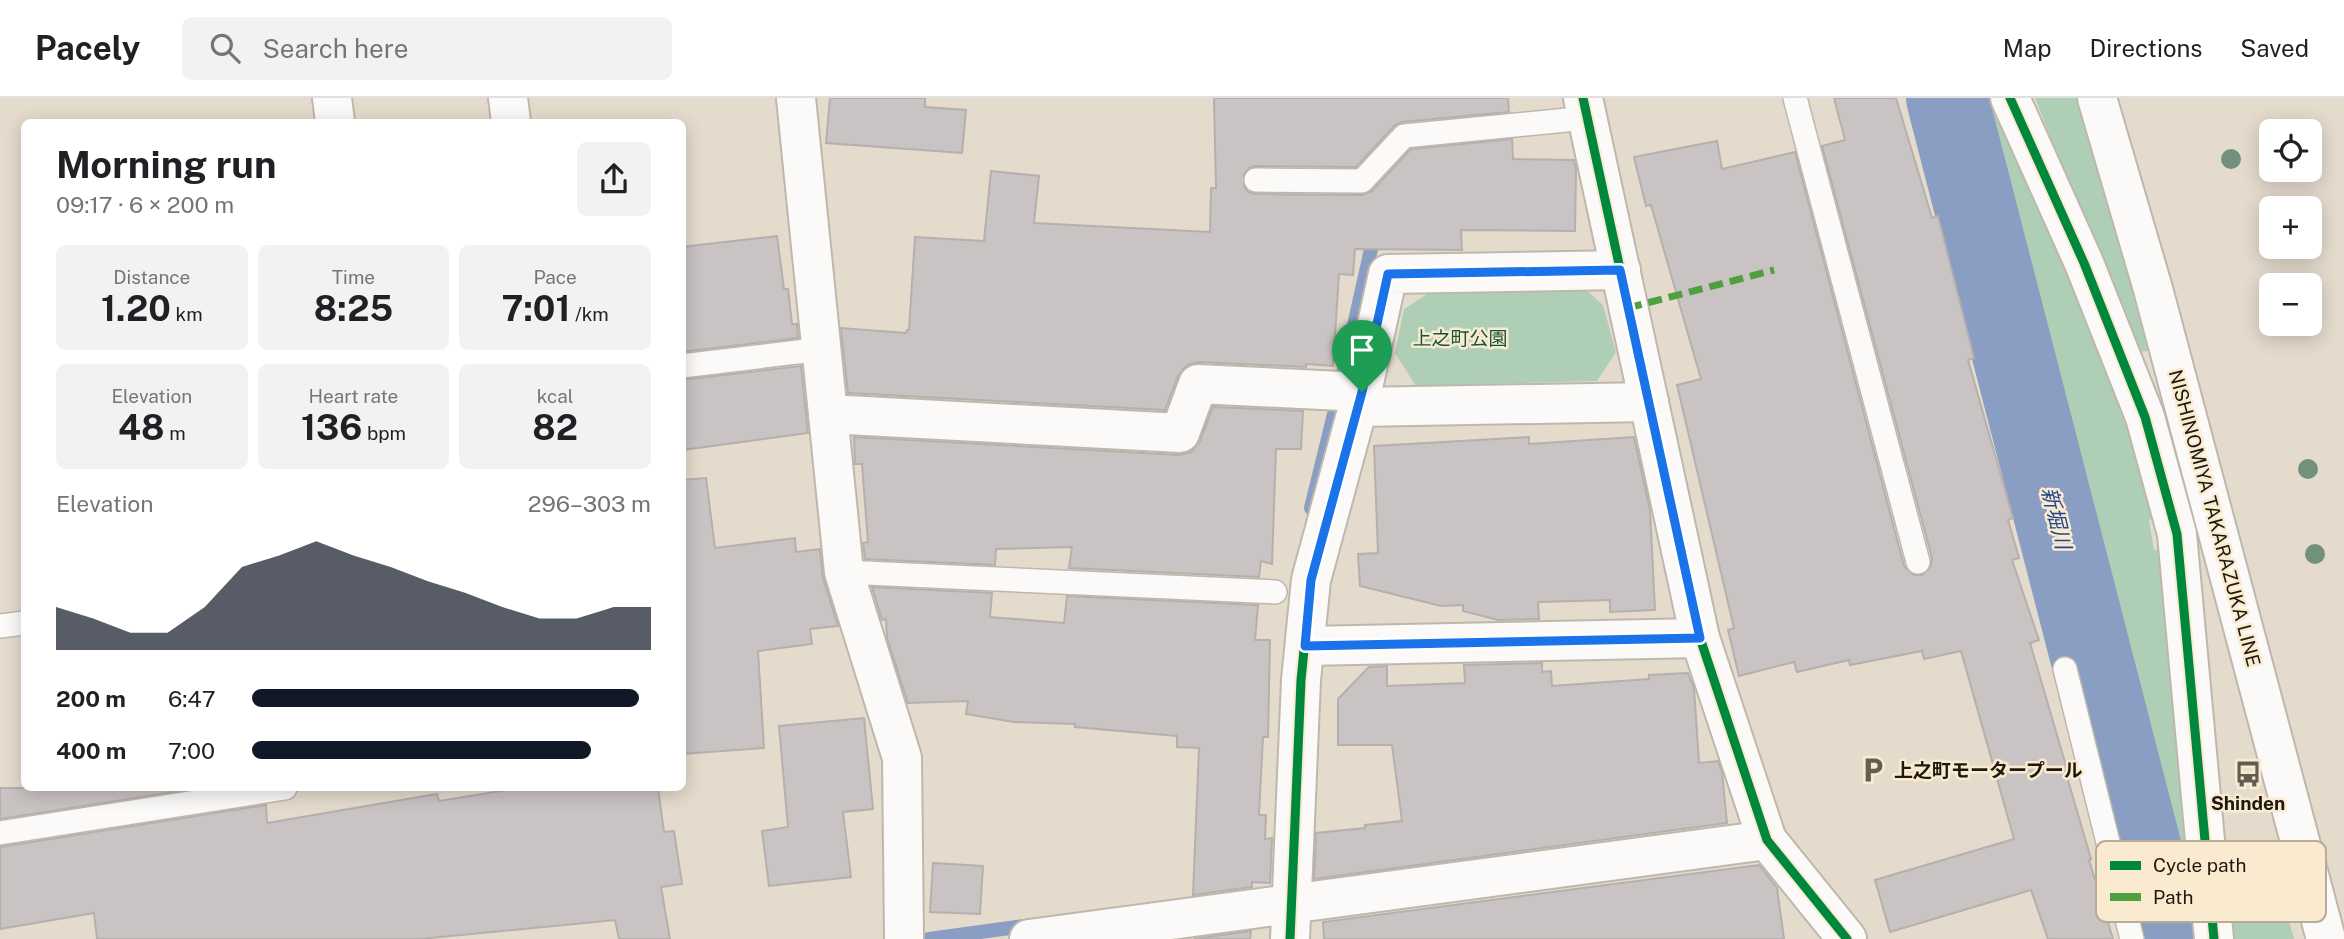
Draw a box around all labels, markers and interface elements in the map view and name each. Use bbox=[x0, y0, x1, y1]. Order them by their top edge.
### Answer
search box bbox=[182, 17, 672, 80]
text: Pacely bbox=[35, 29, 140, 67]
icon: search bbox=[206, 29, 244, 67]
text: Search here bbox=[262, 33, 408, 64]
text: Map bbox=[2003, 34, 2052, 62]
text: Directions bbox=[2090, 34, 2202, 62]
text: Saved bbox=[2240, 34, 2309, 62]
map controls bbox=[2259, 119, 2322, 336]
button: locate bbox=[2259, 119, 2322, 182]
text: Morning run bbox=[56, 142, 277, 187]
button: share bbox=[577, 142, 651, 216]
text: 09:17 · 6 × 200 m bbox=[56, 191, 234, 218]
button: + bbox=[2259, 196, 2322, 259]
text: Distance bbox=[113, 266, 190, 288]
text: Time bbox=[332, 266, 375, 288]
text: Pace bbox=[533, 266, 577, 288]
button: − bbox=[2259, 273, 2322, 336]
text: 1.20 bbox=[101, 288, 171, 329]
text: 8:25 bbox=[314, 288, 393, 329]
text: 7:01 bbox=[502, 288, 570, 329]
text: km bbox=[171, 303, 203, 325]
text: /km bbox=[570, 303, 609, 325]
pin bbox=[1332, 320, 1392, 392]
park label: 上之町公園 bbox=[1412, 327, 1508, 349]
icon: arrive bbox=[1343, 331, 1381, 369]
street label: NISHINOMIYA TAKARAZUKA LINE bbox=[2165, 367, 2265, 669]
text: Elevation bbox=[112, 385, 192, 407]
text: Heart rate bbox=[309, 385, 398, 407]
text: kcal bbox=[537, 385, 574, 407]
text: 48 bbox=[118, 407, 165, 448]
text: 136 bbox=[301, 407, 362, 448]
text: 82 bbox=[532, 407, 578, 448]
text: m bbox=[165, 422, 186, 444]
text: bpm bbox=[362, 422, 406, 444]
water label: 新堀川 bbox=[2037, 484, 2077, 553]
text: Elevation bbox=[56, 490, 154, 517]
text: 296–303 m bbox=[528, 490, 651, 517]
text: 200 m bbox=[56, 685, 126, 712]
text: 6:47 bbox=[168, 685, 216, 712]
text: 400 m bbox=[56, 737, 126, 764]
text: 7:00 bbox=[168, 737, 215, 764]
parking icon: 上之町モータープール bbox=[1858, 755, 1888, 785]
place label: 上之町モータープール bbox=[1894, 759, 2083, 781]
bus stop icon: Shinden bbox=[2233, 759, 2263, 789]
place label: Shinden bbox=[2211, 792, 2285, 814]
legend bbox=[2096, 841, 2326, 922]
text: Cycle path bbox=[2153, 854, 2246, 876]
text: Path bbox=[2153, 886, 2193, 908]

